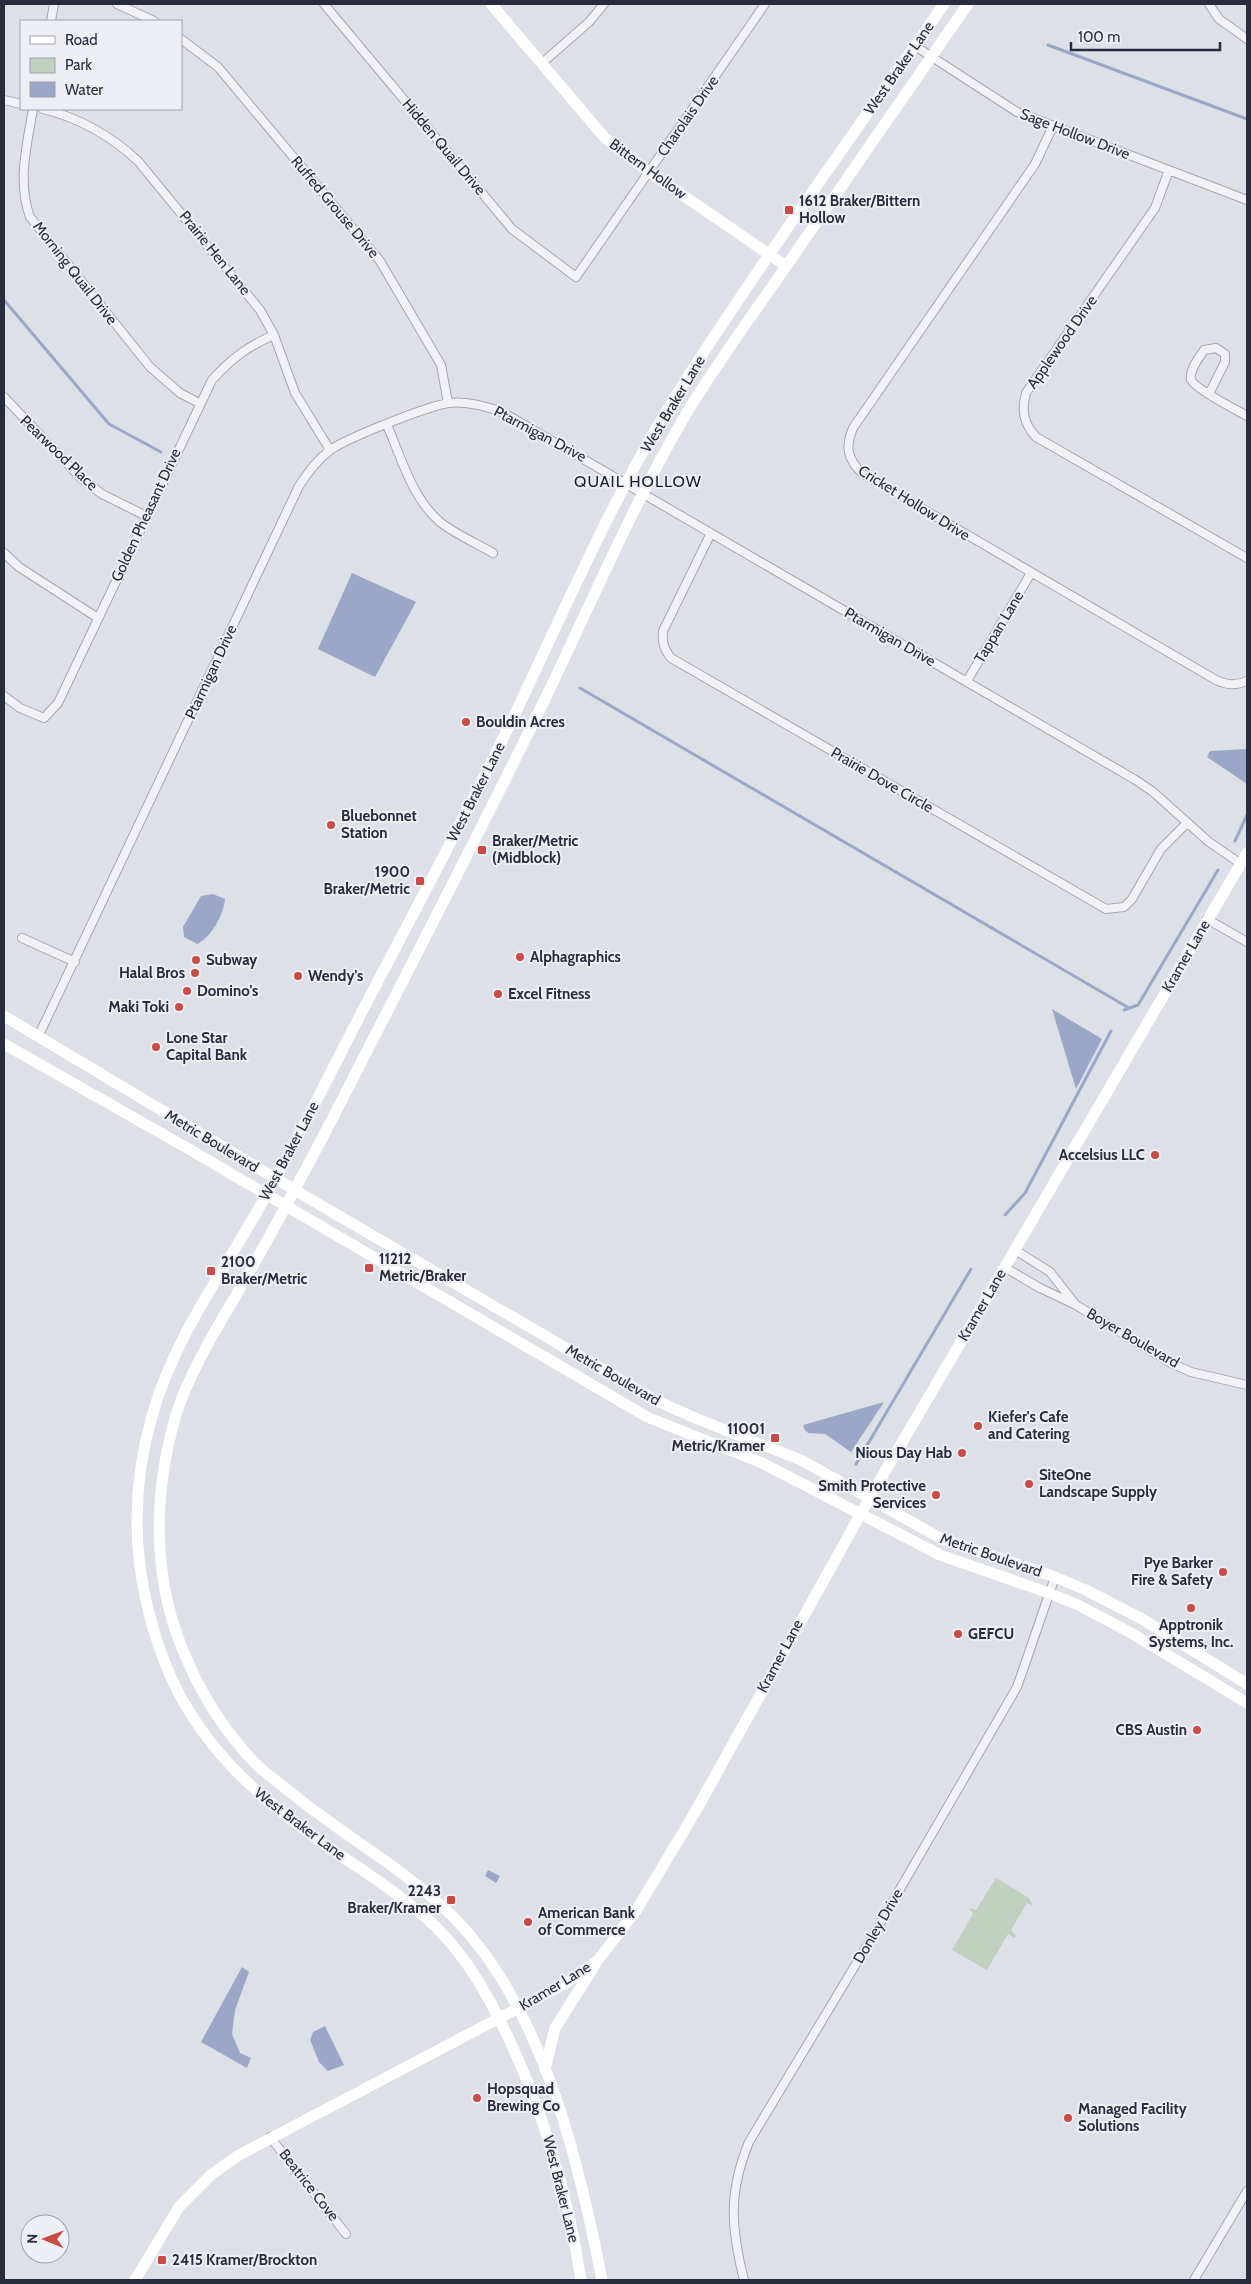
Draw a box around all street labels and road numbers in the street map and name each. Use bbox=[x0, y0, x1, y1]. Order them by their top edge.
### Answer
street label: West Braker Lane bbox=[860, 18, 938, 118]
street label: Charolais Drive bbox=[654, 72, 723, 160]
street label: Hidden Quail Drive bbox=[399, 95, 490, 199]
street label: Sage Hollow Drive bbox=[1018, 105, 1133, 163]
street label: Bittern Hollow bbox=[606, 135, 690, 203]
street label: Ruffed Grouse Drive bbox=[287, 152, 383, 262]
street label: Prairie Hen Lane bbox=[176, 207, 255, 299]
street label: Morning Quail Drive bbox=[29, 218, 121, 328]
street label: Applewood Drive bbox=[1023, 292, 1101, 392]
street label: West Braker Lane bbox=[637, 352, 709, 456]
street label: Ptarmigan Drive bbox=[491, 402, 590, 466]
street label: Pearwood Place bbox=[17, 412, 102, 495]
street label: Golden Pheasant Drive bbox=[107, 445, 185, 584]
street label: Cricket Hollow Drive bbox=[855, 461, 973, 545]
street label: Tappan Lane bbox=[970, 587, 1028, 666]
street label: Ptarmigan Drive bbox=[841, 604, 939, 670]
street label: Ptarmigan Drive bbox=[181, 622, 241, 722]
street label: West Braker Lane bbox=[443, 739, 509, 845]
street label: Prairie Dove Circle bbox=[828, 743, 937, 817]
street label: Kramer Lane bbox=[1158, 917, 1214, 995]
street label: West Braker Lane bbox=[255, 1098, 323, 1204]
street label: Metric Boulevard bbox=[162, 1106, 262, 1176]
street label: Kramer Lane bbox=[954, 1266, 1010, 1344]
street label: Boyer Boulevard bbox=[1084, 1304, 1182, 1372]
street label: Metric Boulevard bbox=[562, 1341, 664, 1409]
street label: Metric Boulevard bbox=[938, 1529, 1044, 1581]
street label: Kramer Lane bbox=[753, 1616, 807, 1696]
street label: West Braker Lane bbox=[251, 1784, 349, 1864]
street label: Donley Drive bbox=[849, 1885, 907, 1966]
street label: Kramer Lane bbox=[516, 1958, 594, 2014]
street label: West Braker Lane bbox=[539, 2134, 583, 2245]
street label: Beatrice Cove bbox=[275, 2145, 343, 2225]

